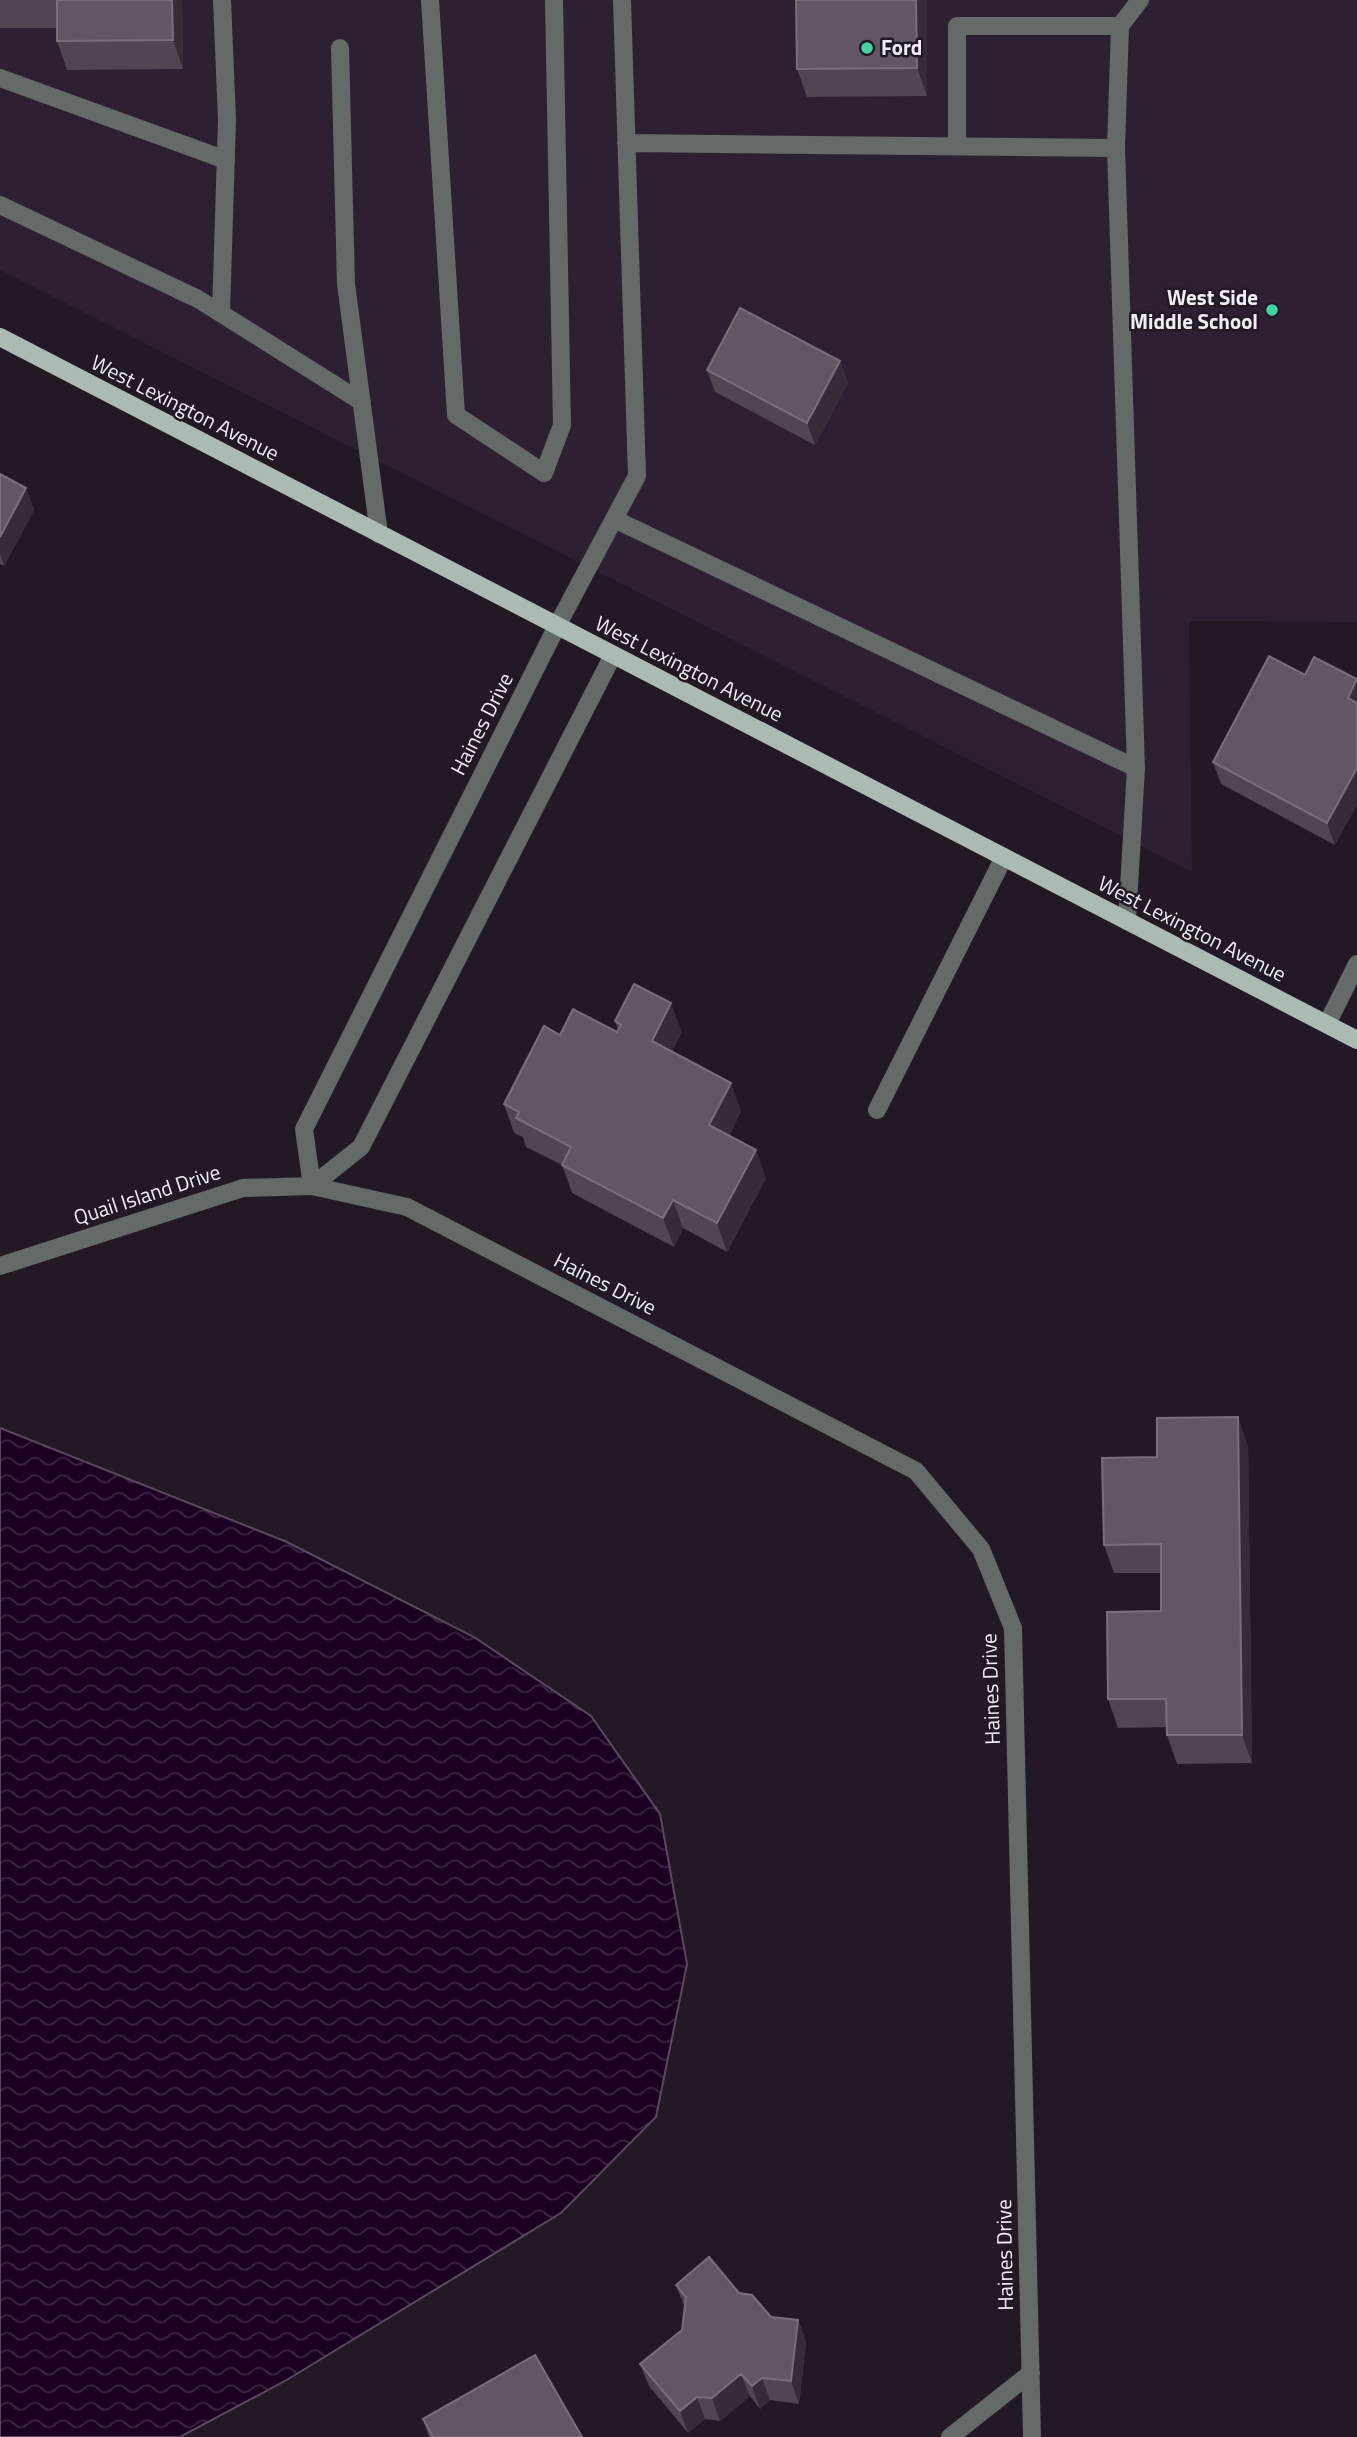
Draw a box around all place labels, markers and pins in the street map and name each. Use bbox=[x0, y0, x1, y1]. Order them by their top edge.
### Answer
place label: Ford bbox=[881, 31, 922, 63]
marker: Ford bbox=[859, 40, 875, 56]
place label: West Side Middle School bbox=[1130, 281, 1258, 337]
marker: West Side Middle School bbox=[1264, 302, 1280, 318]

